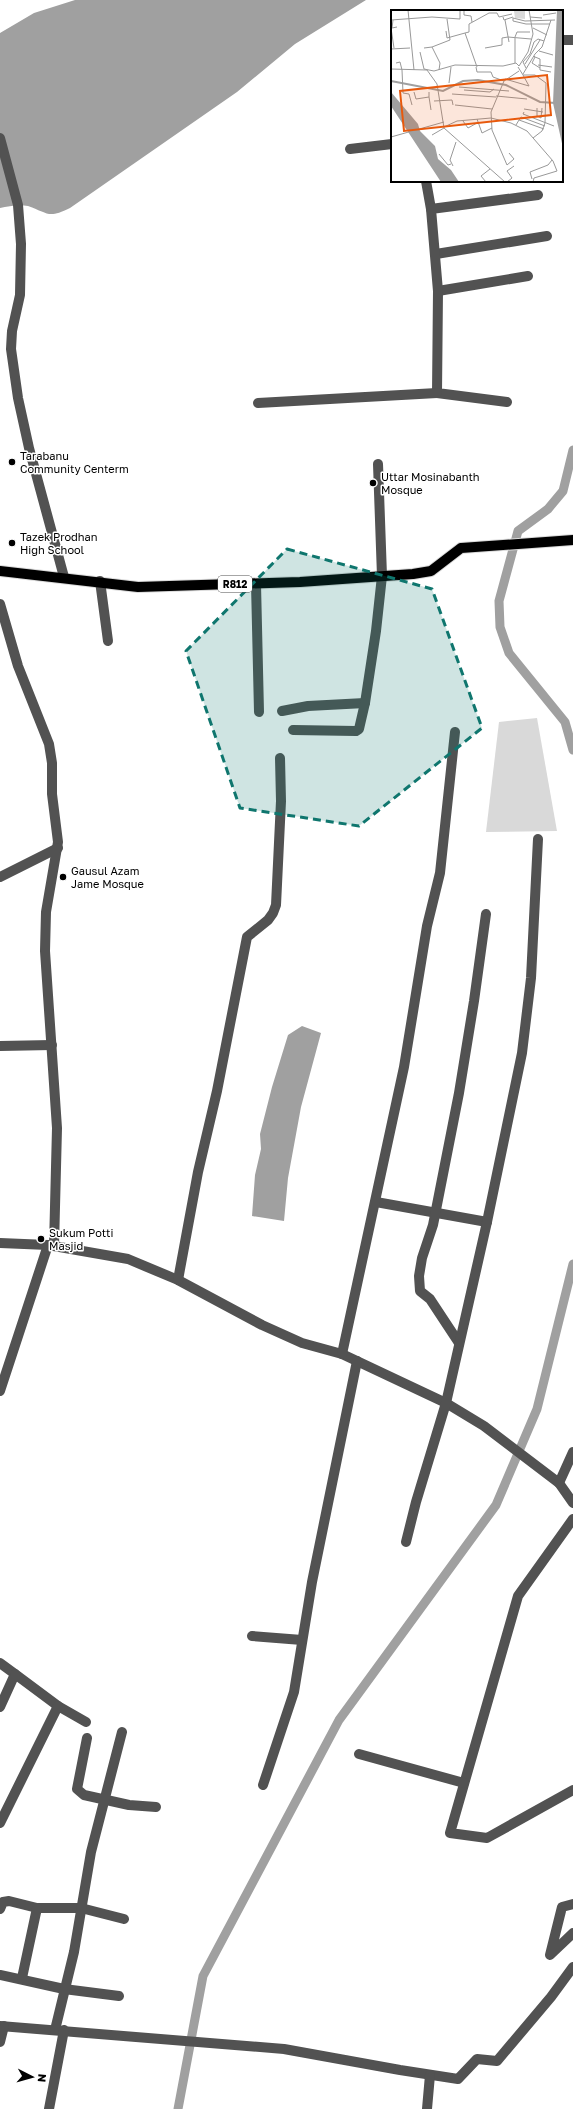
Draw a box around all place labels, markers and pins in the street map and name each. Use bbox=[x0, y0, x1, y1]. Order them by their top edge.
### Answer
place label: Tarabanu Community Centerm bbox=[20, 449, 129, 475]
marker: Tarabanu Community Centerm bbox=[7, 457, 17, 467]
place label: Uttar Mosinabanth Mosque bbox=[381, 470, 480, 496]
marker: Uttar Mosinabanth Mosque bbox=[368, 478, 378, 488]
place label: Tazek Prodhan High School bbox=[20, 530, 98, 556]
marker: Tazek Prodhan High School bbox=[7, 538, 17, 548]
place label: Gausul Azam Jame Mosque bbox=[71, 864, 144, 890]
marker: Gausul Azam Jame Mosque bbox=[58, 872, 68, 882]
place label: Sukum Potti Masjid bbox=[49, 1226, 113, 1252]
marker: Sukum Potti Masjid bbox=[36, 1234, 46, 1244]

